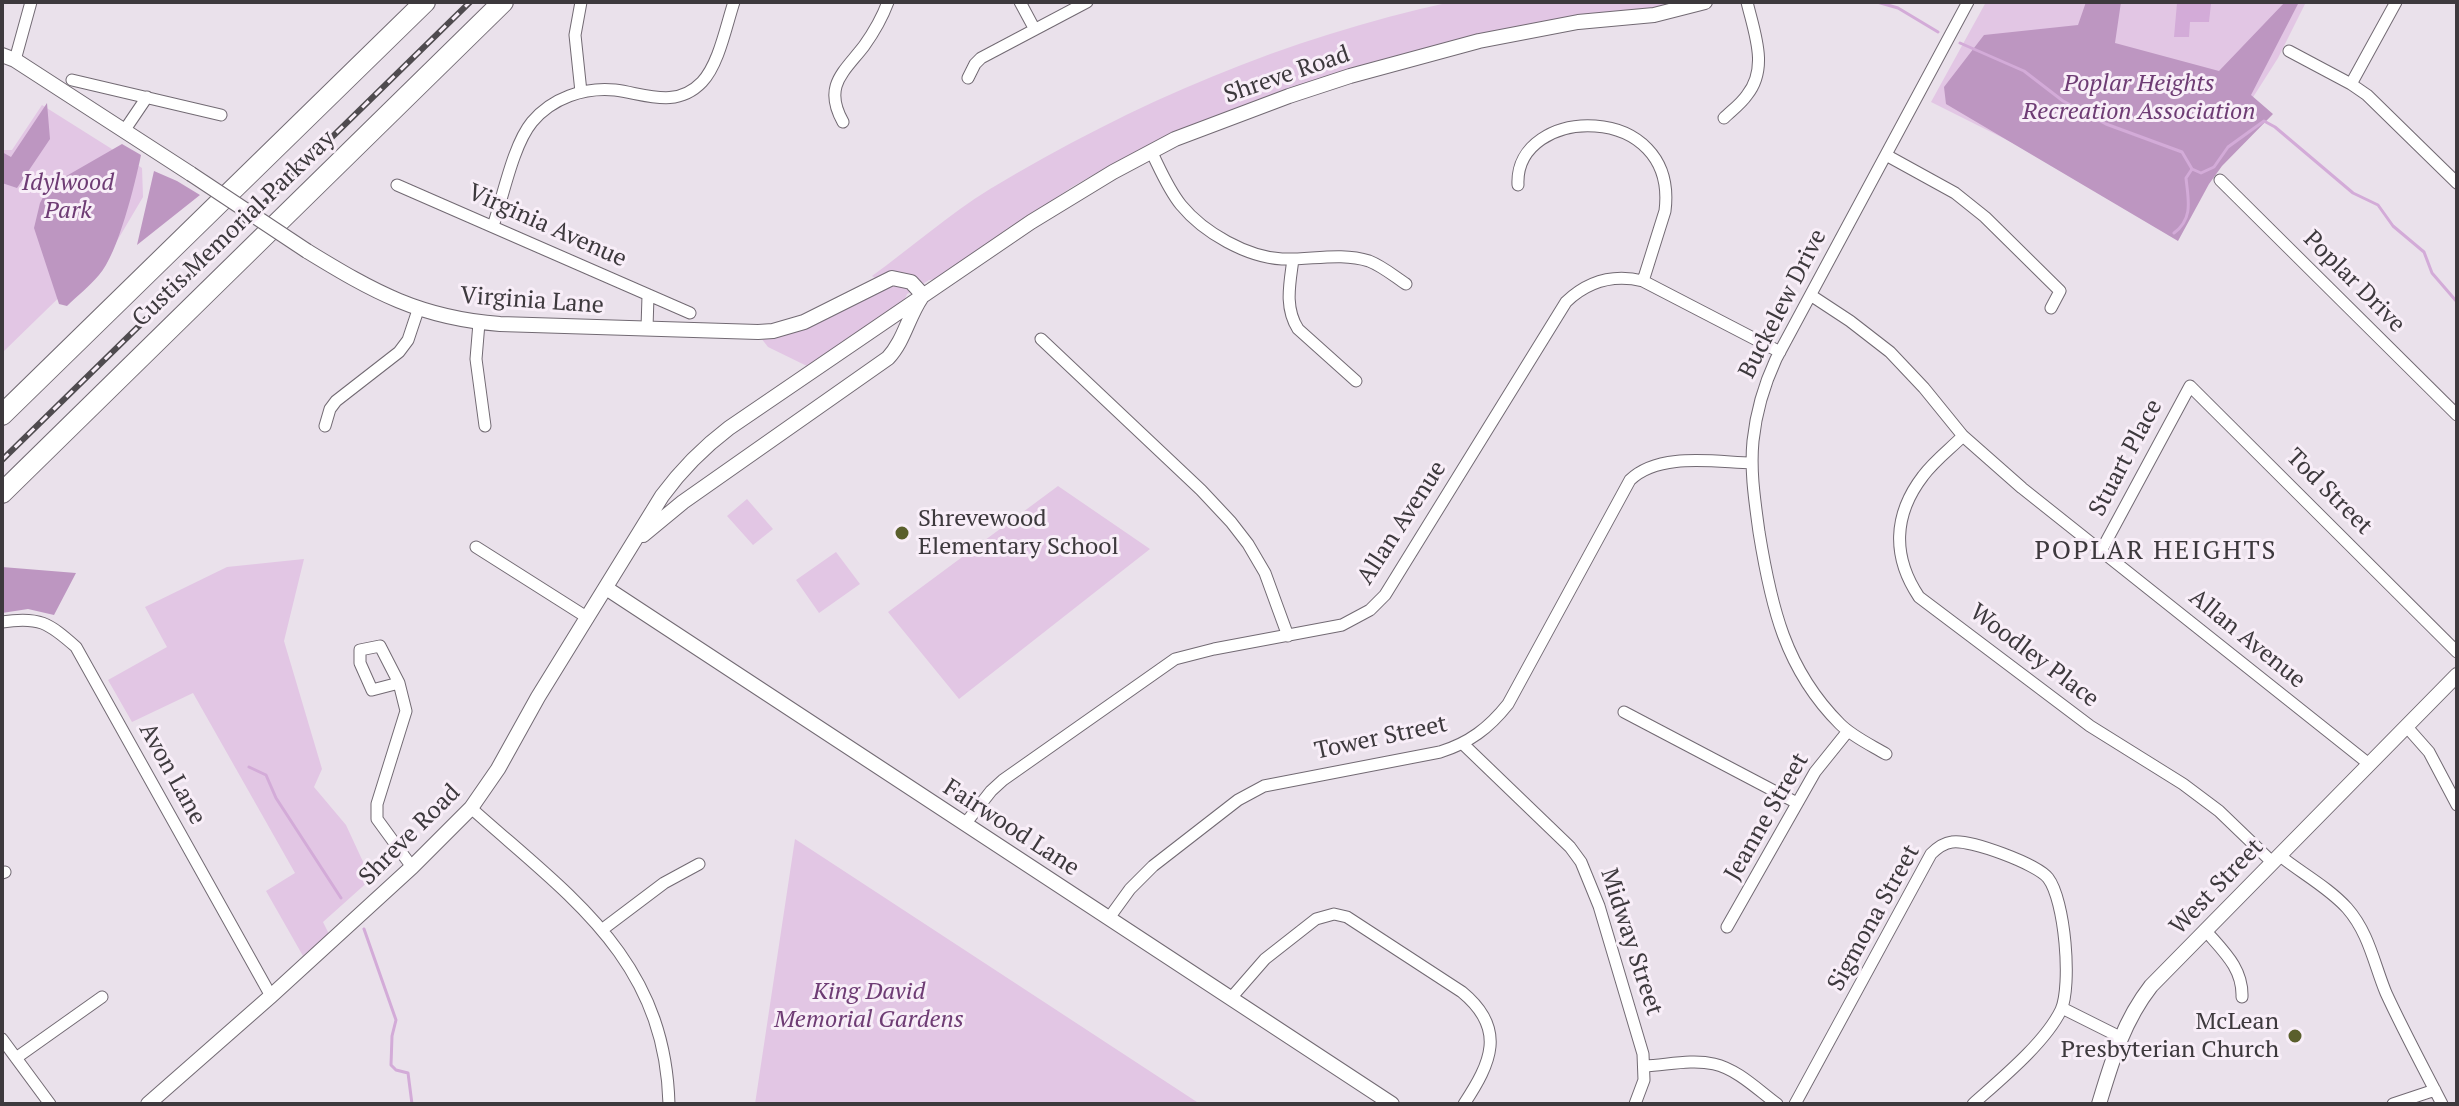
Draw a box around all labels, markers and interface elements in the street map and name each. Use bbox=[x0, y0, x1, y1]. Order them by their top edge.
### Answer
street label: Shreve Road bbox=[1220, 40, 1354, 110]
park label: Poplar Heights Recreation Association bbox=[2023, 70, 2255, 126]
street label: Custis Memorial Parkway bbox=[127, 125, 341, 333]
park label: Idylwood Park bbox=[22, 169, 114, 225]
street label: Virginia Avenue bbox=[463, 178, 631, 274]
street label: Buckelew Drive bbox=[1733, 225, 1833, 383]
street label: Poplar Drive bbox=[2297, 225, 2411, 339]
street label: Virginia Lane bbox=[459, 282, 605, 320]
street label: Stuart Place bbox=[2083, 395, 2169, 521]
street label: Tod Street bbox=[2280, 443, 2378, 541]
street label: Allan Avenue bbox=[1351, 456, 1453, 590]
place label: Shrevewood Elementary School bbox=[918, 505, 1119, 561]
marker: Shrevewood Elementary School bbox=[893, 524, 911, 542]
district label: POPLAR HEIGHTS bbox=[2035, 536, 2277, 568]
street label: Allan Avenue bbox=[2183, 583, 2311, 695]
street label: Woodley Place bbox=[1964, 598, 2104, 714]
street label: Tower Street bbox=[1312, 710, 1450, 766]
street label: Avon Lane bbox=[132, 718, 212, 830]
street label: Jeanne Street bbox=[1719, 748, 1815, 886]
street label: Fairwood Lane bbox=[938, 773, 1084, 883]
street label: Shreve Road bbox=[354, 779, 466, 891]
street label: West Street bbox=[2164, 833, 2270, 941]
street label: Sigmona Street bbox=[1822, 840, 1926, 996]
street label: Midway Street bbox=[1594, 865, 1668, 1019]
park label: King David Memorial Gardens bbox=[774, 978, 964, 1034]
place label: McLean Presbyterian Church bbox=[2061, 1008, 2279, 1064]
marker: McLean Presbyterian Church bbox=[2286, 1027, 2304, 1045]

